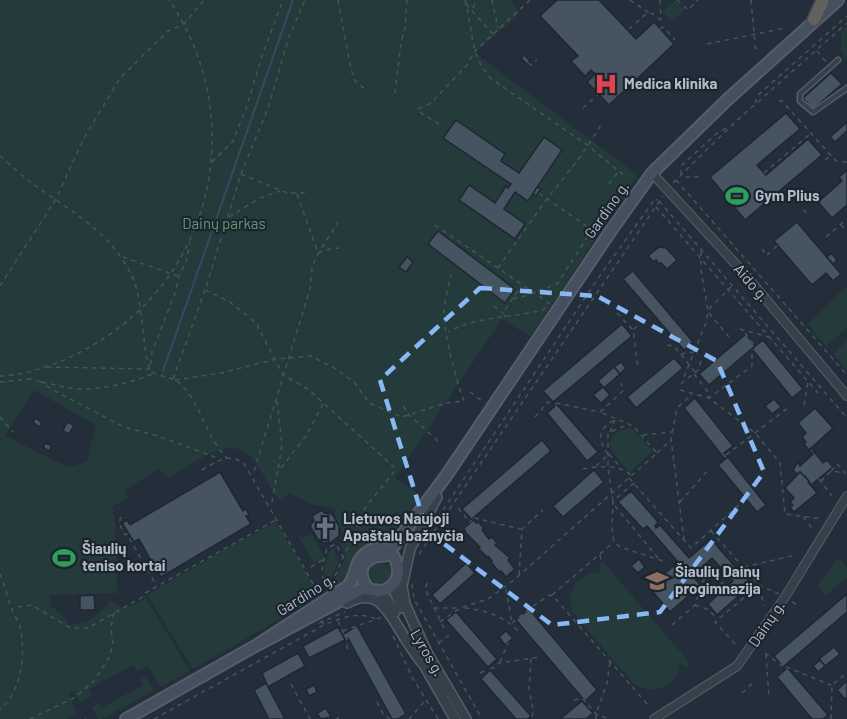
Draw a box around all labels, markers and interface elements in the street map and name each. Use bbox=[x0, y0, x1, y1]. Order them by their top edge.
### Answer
hospital icon: Medica klinika bbox=[593, 71, 619, 97]
place label: Medica klinika bbox=[624, 74, 717, 92]
street label: Gardino g. bbox=[580, 177, 632, 241]
sports icon: Gym Plius bbox=[724, 183, 750, 209]
place label: Gym Plius bbox=[755, 186, 820, 204]
park label: Dainų parkas bbox=[182, 214, 266, 232]
street label: Aido g. bbox=[730, 260, 773, 305]
place label: Lietuvos Naujoji Apaštalų bažnyčia bbox=[343, 509, 464, 544]
church icon: Lietuvos Naujoji Apaštalų bažnyčia bbox=[312, 515, 338, 541]
place label: Šiaulių teniso kortai bbox=[82, 539, 166, 574]
sports icon: Šiaulių teniso kortai bbox=[51, 545, 77, 571]
place label: Šiaulių Dainų progimnazija bbox=[675, 562, 761, 597]
school or university icon: Šiaulių Dainų progimnazija bbox=[644, 568, 670, 594]
street label: Gardino g. bbox=[273, 569, 338, 619]
street label: Dainų g. bbox=[744, 597, 788, 650]
street label: Lyros g. bbox=[407, 626, 448, 679]

